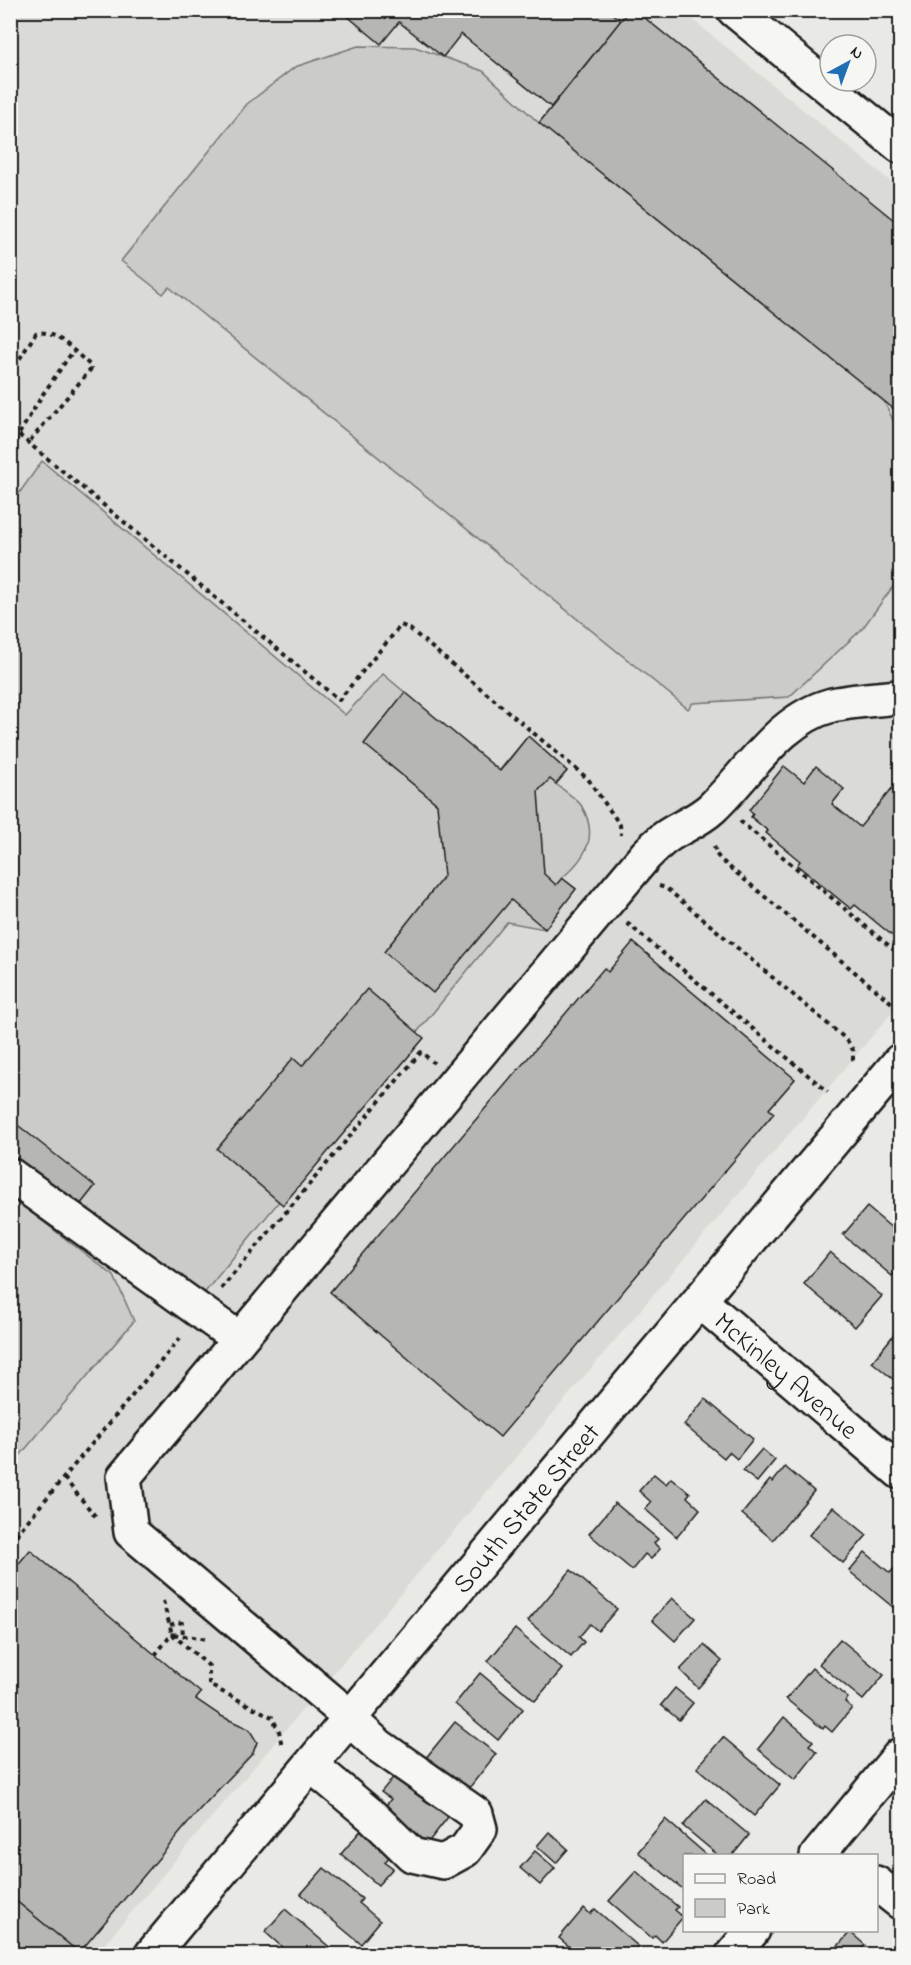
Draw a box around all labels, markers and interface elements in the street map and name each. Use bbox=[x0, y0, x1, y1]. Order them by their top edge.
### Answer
north arrow bbox=[818, 33, 878, 93]
text: N bbox=[845, 41, 869, 66]
street label: McKinley Avenue bbox=[704, 1304, 866, 1451]
street label: South State Street bbox=[444, 1415, 611, 1603]
legend bbox=[683, 1854, 878, 1932]
text: Road bbox=[737, 1867, 776, 1893]
text: Park bbox=[737, 1897, 770, 1923]

